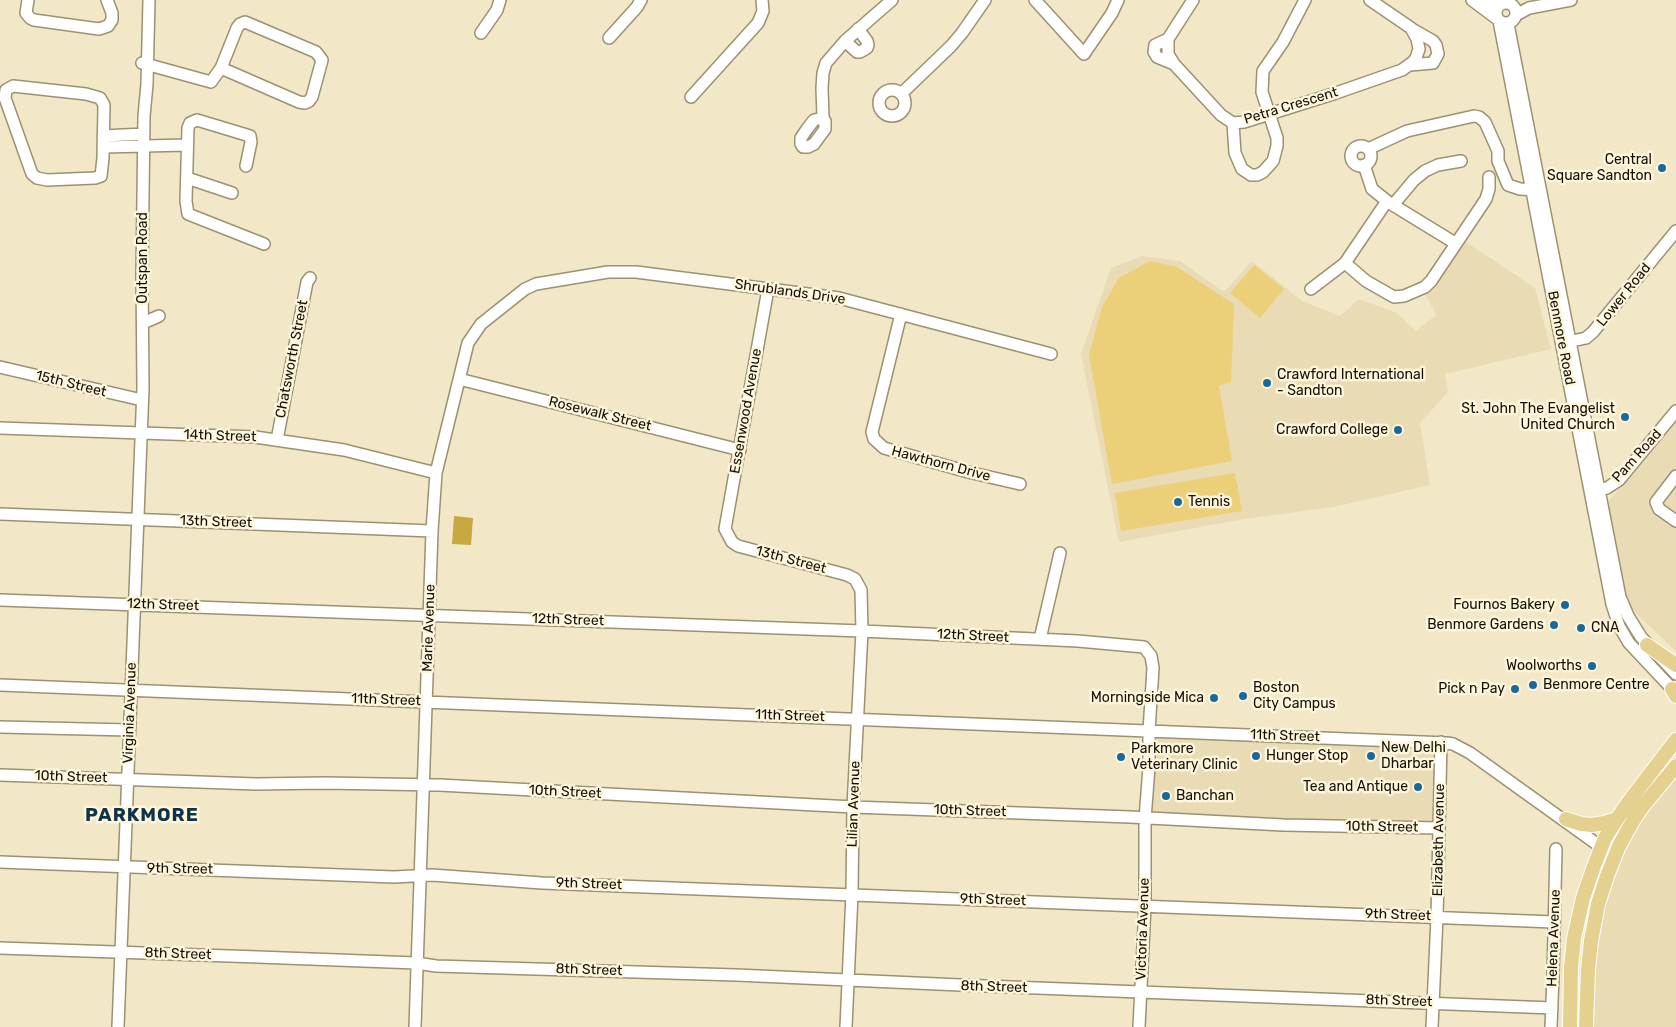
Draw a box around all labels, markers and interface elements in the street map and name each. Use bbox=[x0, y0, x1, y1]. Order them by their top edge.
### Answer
street label: Petra Crescent bbox=[1242, 84, 1340, 128]
place label: Central Square Sandton bbox=[1547, 152, 1652, 184]
marker: Central Square Sandton bbox=[1656, 162, 1668, 174]
street label: Outspan Road bbox=[135, 212, 151, 304]
street label: Lower Road bbox=[1593, 260, 1655, 330]
street label: Shrublands Drive bbox=[734, 276, 846, 308]
street label: Benmore Road bbox=[1544, 289, 1578, 387]
street label: Chatsworth Street bbox=[272, 298, 312, 420]
street label: Essenwood Avenue bbox=[727, 347, 765, 475]
street label: 15th Street bbox=[34, 367, 108, 401]
place label: Crawford International - Sandton bbox=[1277, 367, 1424, 400]
marker: Crawford International - Sandton bbox=[1261, 377, 1273, 389]
street label: Rosewalk Street bbox=[547, 393, 653, 435]
place label: St. John The Evangelist United Church bbox=[1461, 401, 1615, 434]
marker: St. John The Evangelist United Church bbox=[1619, 411, 1631, 423]
place label: Crawford College bbox=[1276, 422, 1388, 438]
marker: Crawford College bbox=[1392, 424, 1404, 436]
street label: 14th Street bbox=[183, 426, 257, 446]
street label: Pam Road bbox=[1609, 426, 1665, 486]
street label: Hawthorn Drive bbox=[890, 443, 992, 485]
place label: Tennis bbox=[1188, 494, 1230, 510]
marker: Tennis bbox=[1172, 496, 1184, 508]
street label: 13th Street bbox=[180, 512, 252, 532]
street label: 13th Street bbox=[754, 543, 828, 577]
street label: Marie Avenue bbox=[419, 584, 439, 672]
street label: 12th Street bbox=[127, 595, 199, 615]
place label: Fournos Bakery bbox=[1453, 597, 1555, 613]
marker: Fournos Bakery bbox=[1559, 599, 1571, 611]
street label: 12th Street bbox=[532, 610, 604, 630]
place label: Benmore Gardens bbox=[1427, 617, 1544, 633]
marker: Benmore Gardens bbox=[1548, 619, 1560, 631]
place label: CNA bbox=[1591, 620, 1619, 636]
marker: CNA bbox=[1575, 622, 1587, 634]
street label: 12th Street bbox=[937, 626, 1009, 646]
place label: Woolworths bbox=[1506, 658, 1582, 674]
marker: Woolworths bbox=[1586, 660, 1598, 672]
street label: Virginia Avenue bbox=[120, 662, 140, 764]
place label: Benmore Centre bbox=[1543, 677, 1650, 693]
marker: Benmore Centre bbox=[1527, 679, 1539, 691]
place label: Boston City Campus bbox=[1253, 680, 1336, 712]
place label: Pick n Pay bbox=[1438, 681, 1505, 697]
marker: Pick n Pay bbox=[1509, 683, 1521, 695]
street label: 11th Street bbox=[351, 690, 421, 710]
place label: Morningside Mica bbox=[1091, 690, 1204, 706]
marker: Boston City Campus bbox=[1237, 690, 1249, 702]
marker: Morningside Mica bbox=[1208, 692, 1220, 704]
street label: 11th Street bbox=[755, 706, 825, 726]
street label: 11th Street bbox=[1250, 726, 1320, 746]
place label: New Delhi Dharbar bbox=[1381, 740, 1446, 772]
place label: Parkmore Veterinary Clinic bbox=[1131, 741, 1238, 774]
place label: Hunger Stop bbox=[1266, 748, 1348, 764]
marker: Hunger Stop bbox=[1250, 750, 1262, 762]
marker: New Delhi Dharbar bbox=[1365, 750, 1377, 762]
marker: Parkmore Veterinary Clinic bbox=[1115, 751, 1127, 763]
street label: Lilian Avenue bbox=[844, 760, 864, 848]
street label: 10th Street bbox=[34, 767, 108, 787]
place label: Tea and Antique bbox=[1303, 779, 1408, 795]
marker: Tea and Antique bbox=[1412, 781, 1424, 793]
street label: 10th Street bbox=[528, 782, 602, 802]
street label: Elizabeth Avenue bbox=[1430, 784, 1448, 896]
place label: Banchan bbox=[1176, 788, 1234, 804]
marker: Banchan bbox=[1160, 790, 1172, 802]
street label: 10th Street bbox=[933, 801, 1007, 821]
district label: PARKMORE bbox=[84, 805, 200, 827]
street label: 10th Street bbox=[1345, 818, 1419, 836]
street label: 9th Street bbox=[147, 860, 213, 878]
street label: 9th Street bbox=[556, 874, 622, 894]
street label: Victoria Avenue bbox=[1133, 877, 1153, 981]
street label: Helena Avenue bbox=[1544, 889, 1564, 987]
street label: 9th Street bbox=[960, 890, 1026, 910]
street label: 9th Street bbox=[1365, 905, 1431, 925]
street label: 8th Street bbox=[144, 944, 212, 964]
street label: 8th Street bbox=[555, 960, 623, 980]
street label: 8th Street bbox=[960, 977, 1028, 997]
street label: 8th Street bbox=[1365, 991, 1433, 1011]

